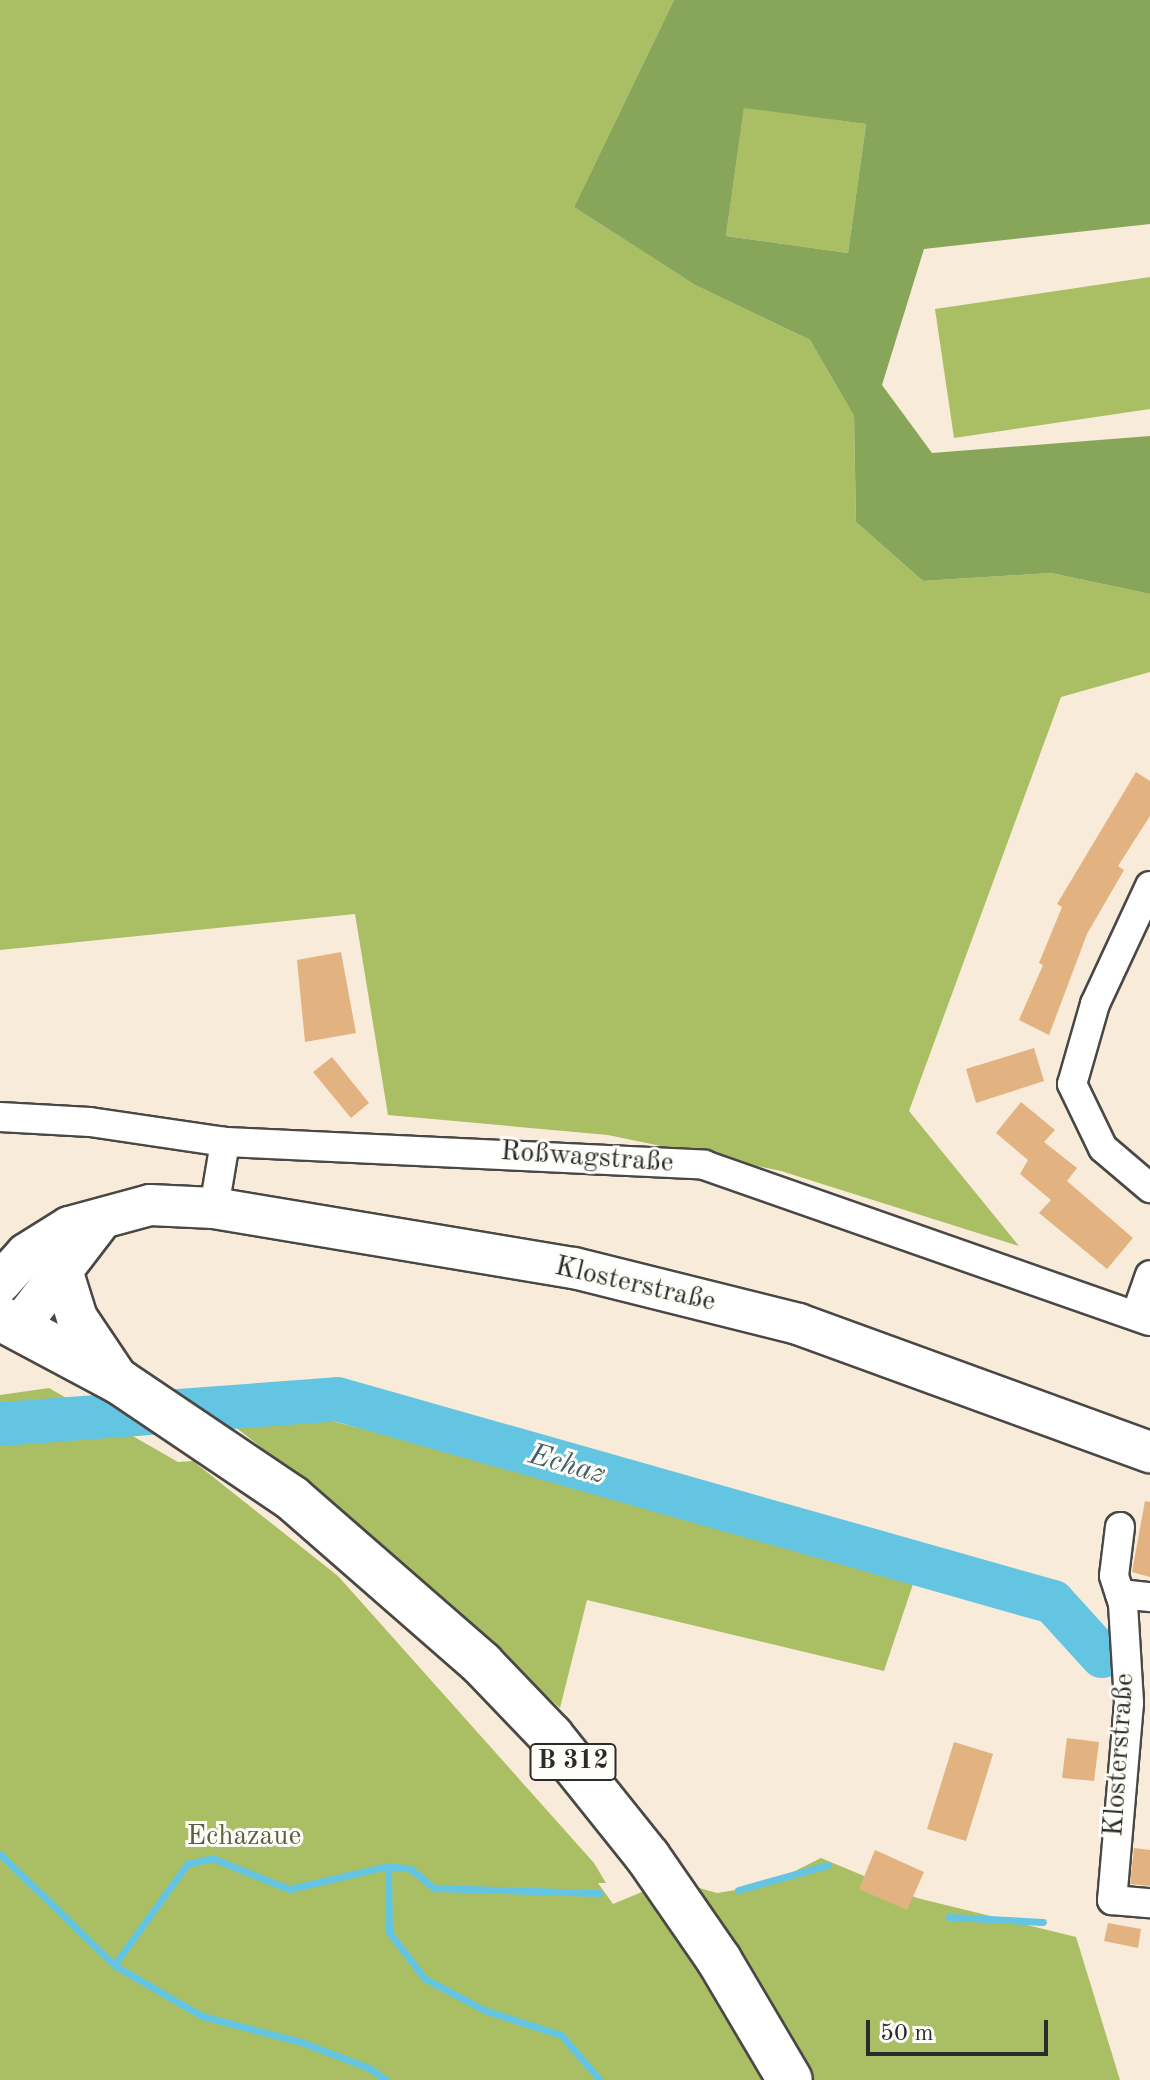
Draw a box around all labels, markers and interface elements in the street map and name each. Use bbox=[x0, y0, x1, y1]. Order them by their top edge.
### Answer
street label: Roßwagstraße bbox=[499, 1135, 675, 1181]
street label: Klosterstraße bbox=[551, 1250, 719, 1320]
water label: Echaz bbox=[524, 1437, 610, 1493]
street label: Klosterstraße bbox=[1098, 1672, 1142, 1838]
road number: B 312 bbox=[529, 1740, 617, 1784]
park label: Echazaue bbox=[187, 1820, 301, 1854]
scale bar bbox=[870, 2004, 1052, 2054]
text: 50 m bbox=[880, 2022, 934, 2046]

